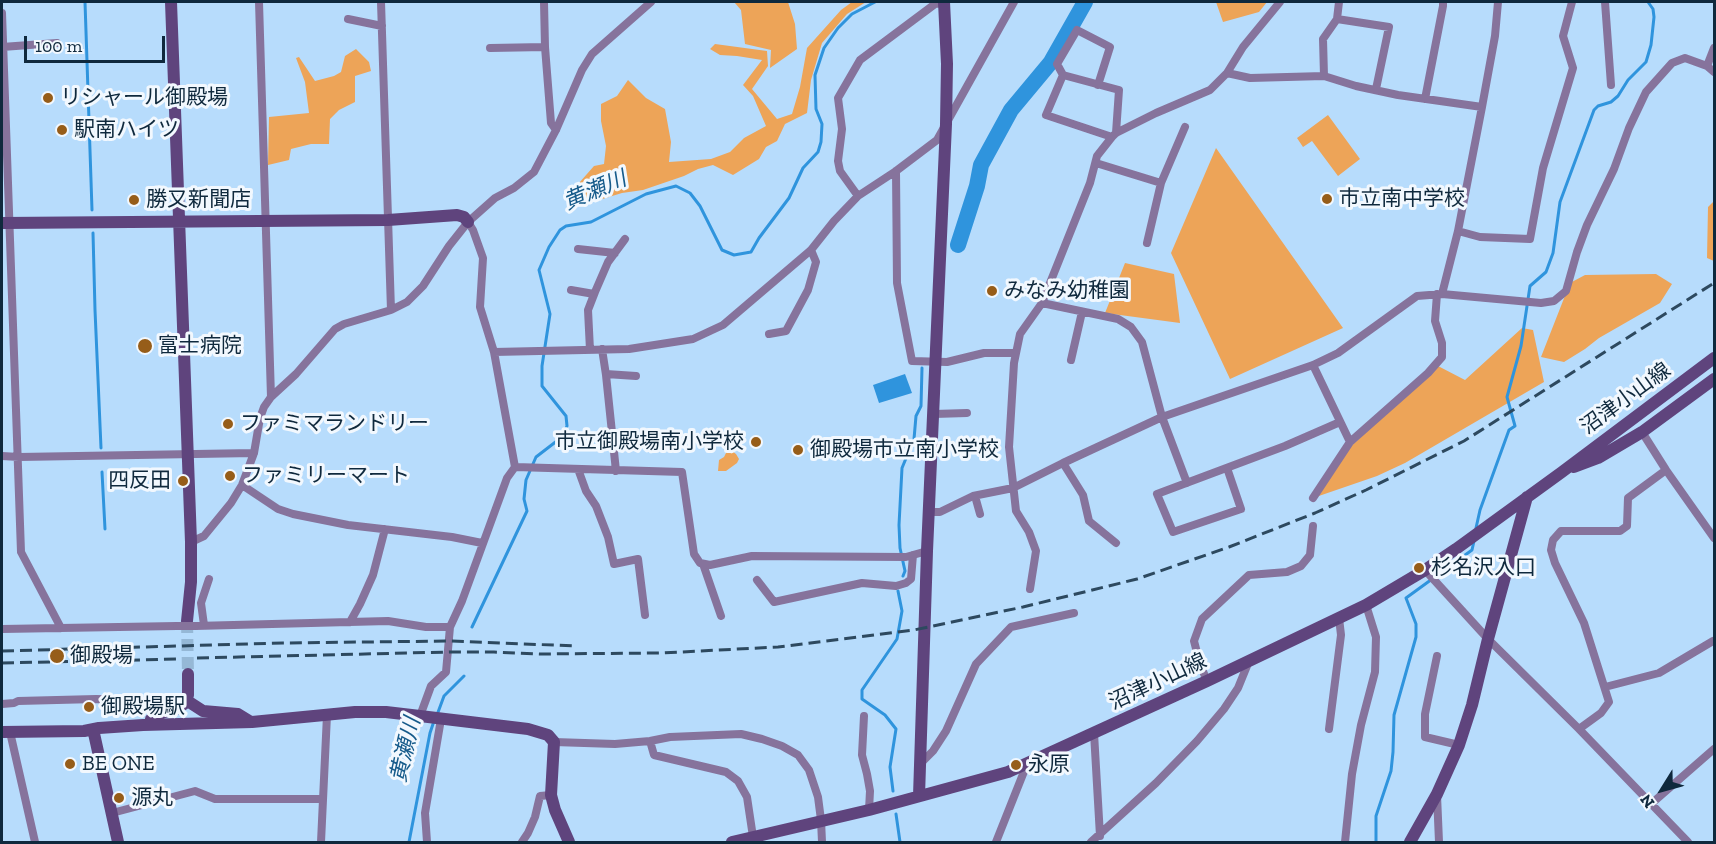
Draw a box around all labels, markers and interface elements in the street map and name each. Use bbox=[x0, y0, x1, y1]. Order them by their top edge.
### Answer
scale bar bbox=[27, 24, 168, 62]
text: 100 m bbox=[35, 35, 82, 57]
place label: リシャール御殿場 bbox=[60, 85, 228, 111]
marker: リシャール御殿場 bbox=[41, 91, 55, 105]
place label: 駅南ハイツ bbox=[74, 117, 179, 143]
marker: 駅南ハイツ bbox=[55, 123, 69, 137]
water label: 黄瀬川 bbox=[559, 166, 631, 216]
place label: 市立南中学校 bbox=[1339, 186, 1465, 212]
place label: 勝又新聞店 bbox=[146, 187, 251, 213]
marker: 市立南中学校 bbox=[1320, 192, 1334, 206]
marker: 勝又新聞店 bbox=[127, 193, 141, 207]
place label: みなみ幼稚園 bbox=[1004, 278, 1130, 304]
marker: みなみ幼稚園 bbox=[985, 284, 999, 298]
place label: 富士病院 bbox=[158, 333, 242, 359]
marker: 富士病院 bbox=[136, 337, 154, 355]
street label: 沼津小山線 bbox=[1576, 358, 1676, 440]
place label: ファミマランドリー bbox=[240, 411, 429, 437]
marker: ファミマランドリー bbox=[221, 417, 235, 431]
place label: 市立御殿場南小学校 bbox=[555, 429, 744, 455]
marker: 市立御殿場南小学校 bbox=[749, 435, 763, 449]
place label: 御殿場市立南小学校 bbox=[810, 437, 999, 463]
marker: 御殿場市立南小学校 bbox=[791, 443, 805, 457]
place label: ファミリーマート bbox=[242, 463, 410, 489]
place label: 四反田 bbox=[108, 468, 171, 494]
marker: ファミリーマート bbox=[223, 469, 237, 483]
marker: 四反田 bbox=[176, 474, 190, 488]
place label: 杉名沢入口 bbox=[1431, 555, 1536, 581]
marker: 杉名沢入口 bbox=[1412, 561, 1426, 575]
place label: 御殿場 bbox=[70, 643, 133, 669]
marker: 御殿場 bbox=[48, 647, 66, 665]
street label: 沼津小山線 bbox=[1105, 648, 1211, 716]
place label: 御殿場駅 bbox=[101, 694, 185, 720]
marker: 御殿場駅 bbox=[82, 700, 96, 714]
water label: 黄瀬川 bbox=[386, 715, 426, 785]
place label: BE ONE bbox=[82, 751, 155, 777]
place label: 永原 bbox=[1028, 752, 1070, 778]
marker: BE ONE bbox=[63, 757, 77, 771]
marker: 永原 bbox=[1009, 758, 1023, 772]
north arrow bbox=[1632, 760, 1692, 820]
place label: 源丸 bbox=[131, 785, 173, 811]
marker: 源丸 bbox=[112, 791, 126, 805]
text: N bbox=[1636, 791, 1658, 812]

